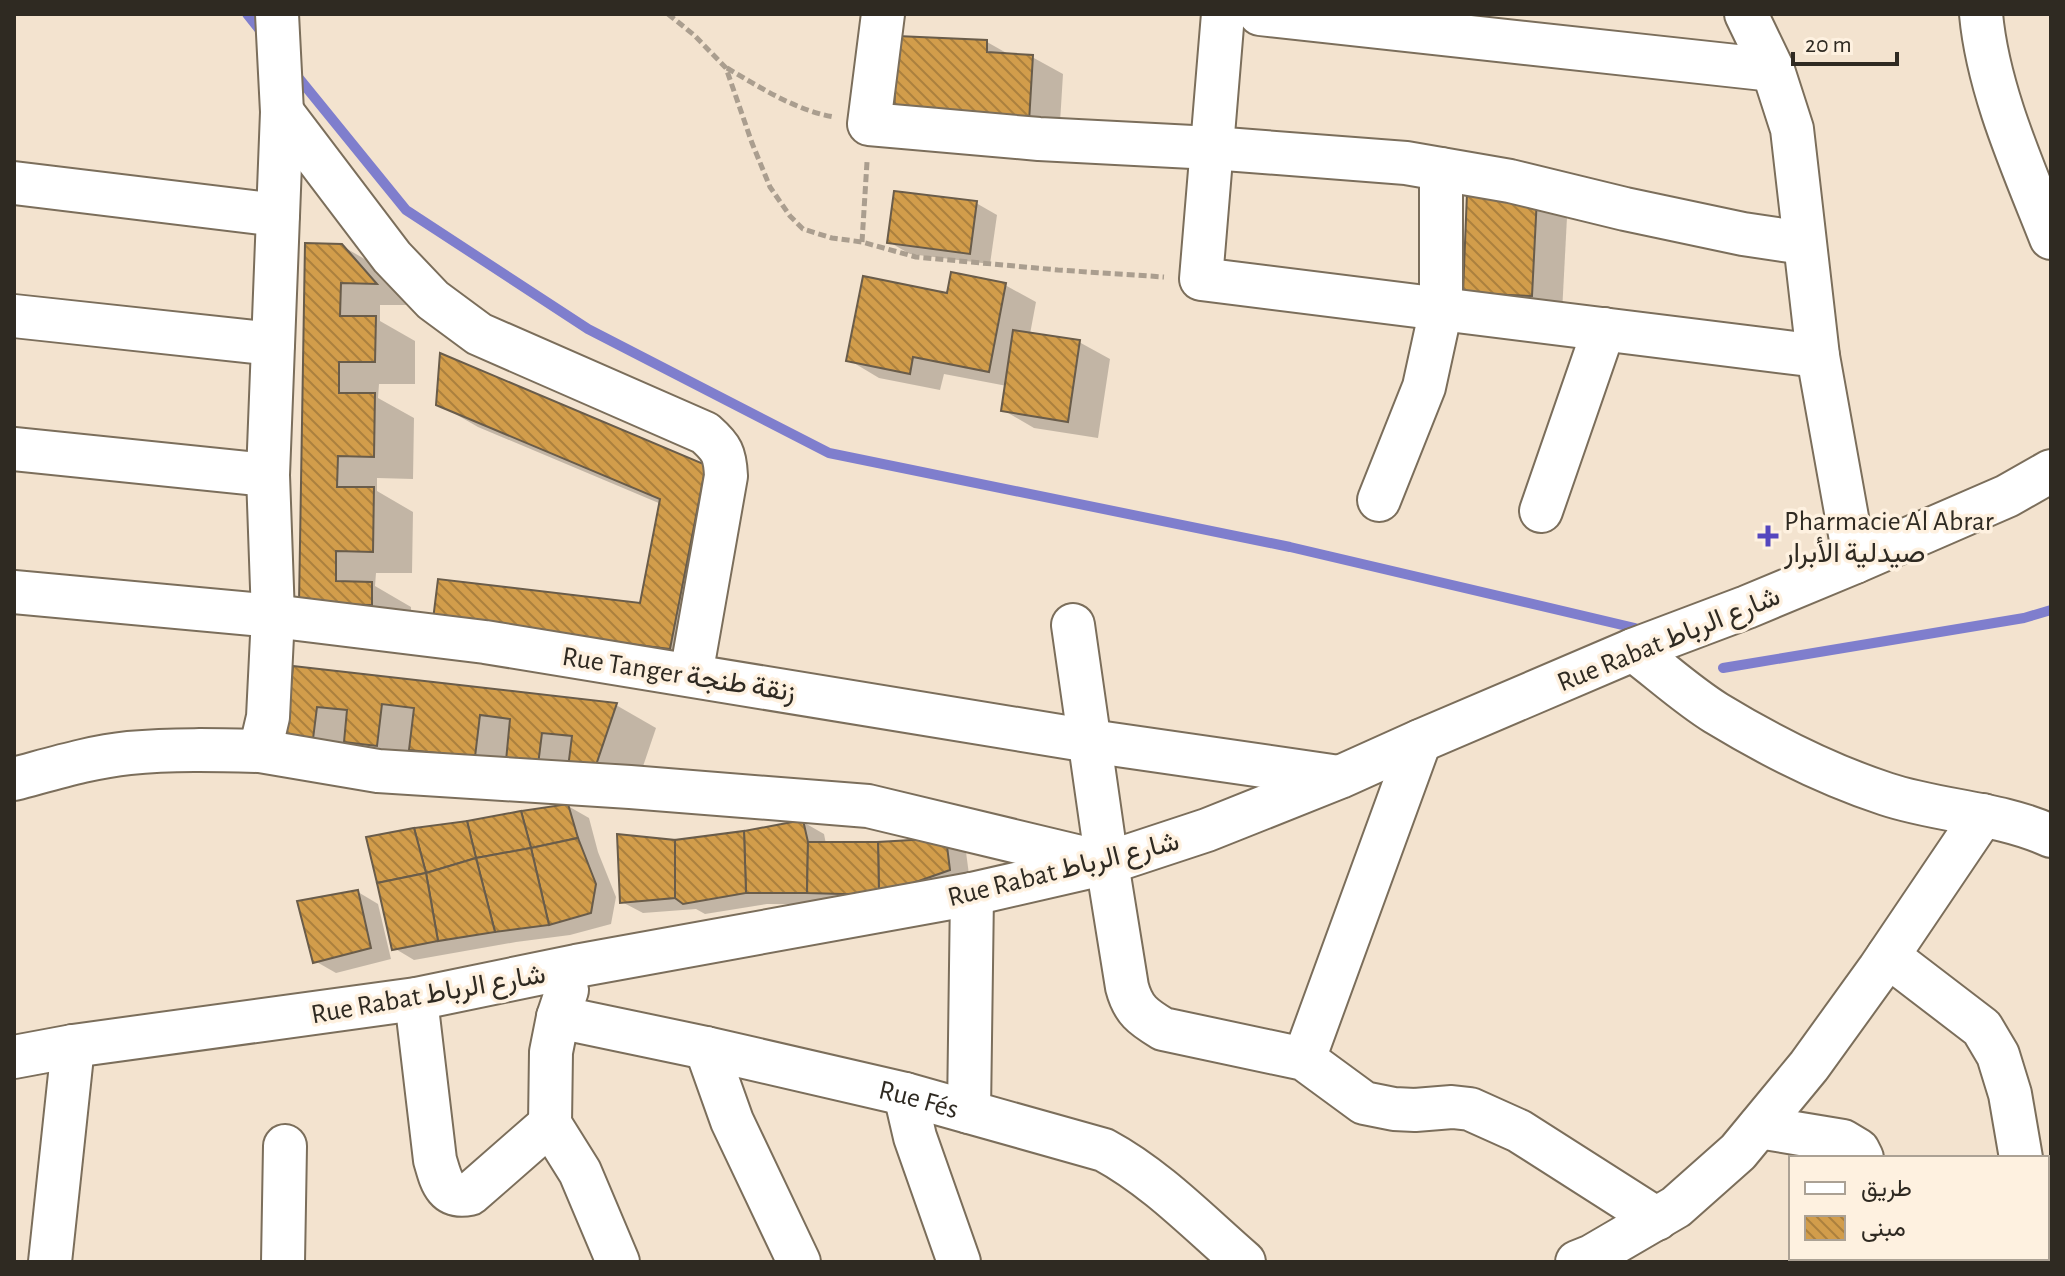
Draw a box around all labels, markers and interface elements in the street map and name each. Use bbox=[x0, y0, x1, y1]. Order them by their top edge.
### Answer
scale bar bbox=[1793, 16, 1897, 66]
text: 20 m bbox=[1805, 33, 1852, 57]
place label: Pharmacie Al Abrar صيدلية الأبرار bbox=[1783, 508, 1994, 570]
marker: Pharmacie Al Abrar صيدلية الأبرار bbox=[1759, 527, 1777, 545]
street label: Rue Rabat شارع الرباط bbox=[1553, 582, 1785, 700]
street label: Rue Tanger زنقة طنجة bbox=[560, 643, 797, 709]
street label: Rue Rabat شارع الرباط bbox=[945, 828, 1183, 915]
street label: Rue Rabat شارع الرباط bbox=[309, 961, 548, 1032]
street label: Rue Fés bbox=[876, 1076, 961, 1124]
legend bbox=[1789, 1156, 2049, 1260]
text: طريق bbox=[1861, 1177, 1912, 1203]
text: مبنى bbox=[1861, 1217, 1906, 1242]

